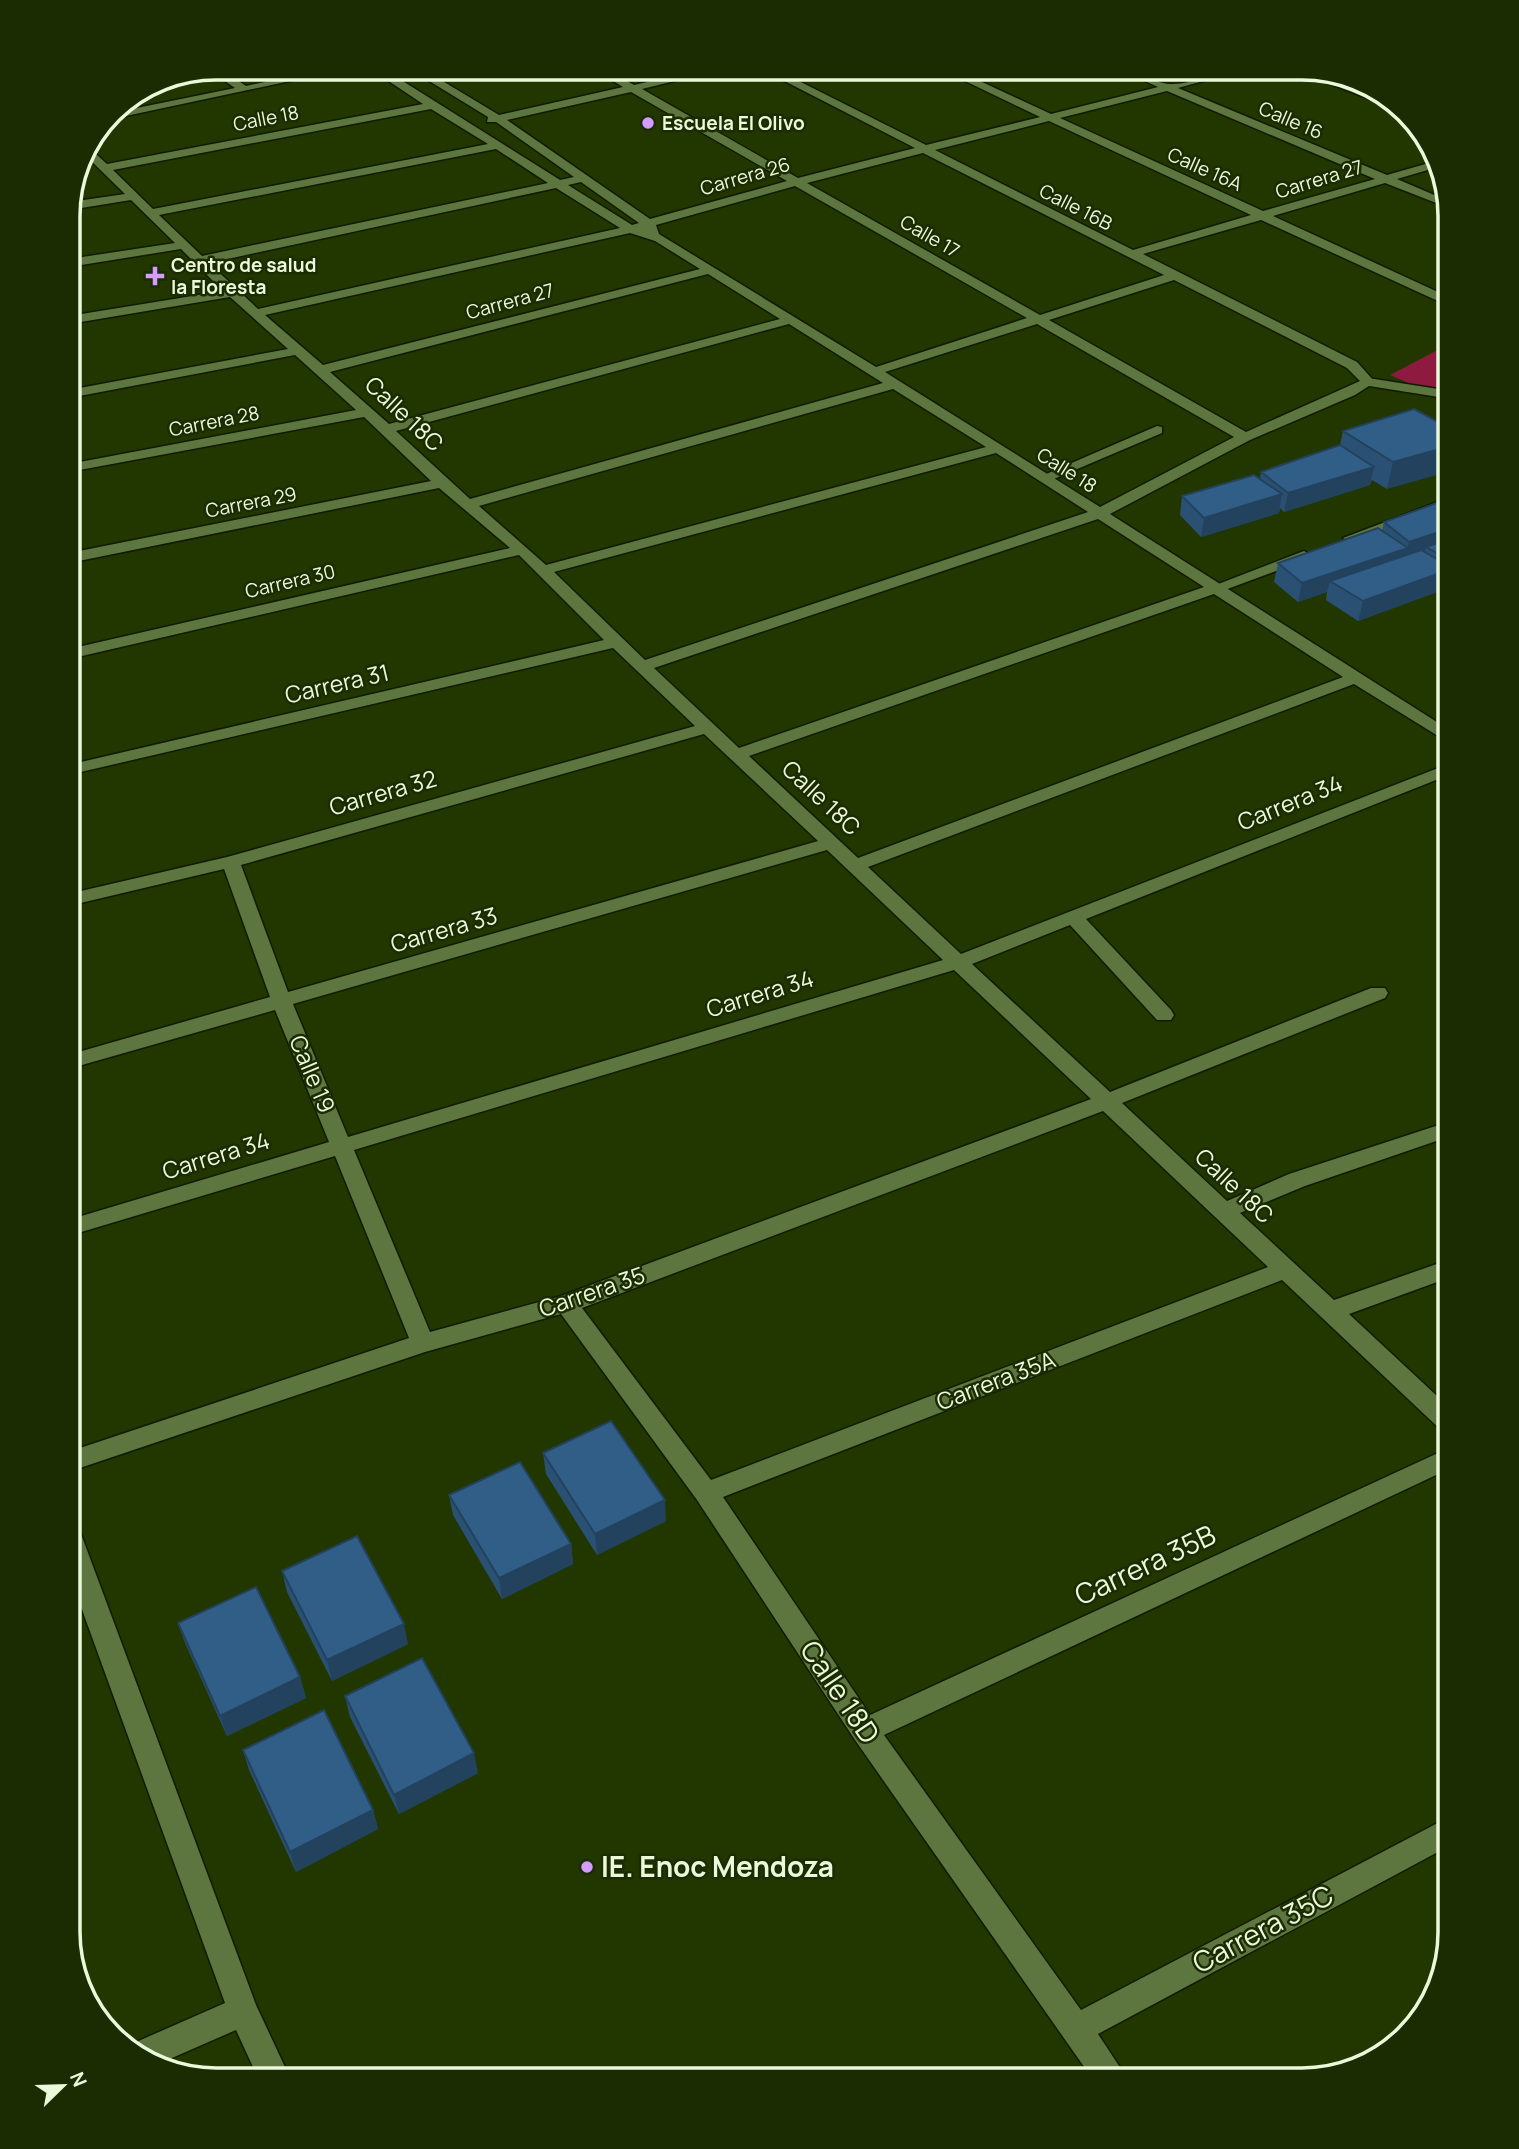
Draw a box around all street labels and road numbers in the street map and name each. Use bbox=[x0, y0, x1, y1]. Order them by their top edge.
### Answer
street label: Calle 16 bbox=[1255, 95, 1327, 145]
street label: Calle 18 bbox=[231, 99, 301, 137]
street label: Calle 16A bbox=[1164, 141, 1246, 197]
street label: Carrera 26 bbox=[697, 151, 793, 201]
street label: Carrera 27 bbox=[1272, 153, 1366, 205]
street label: Calle 16B bbox=[1035, 178, 1117, 237]
street label: Calle 17 bbox=[895, 209, 965, 263]
street label: Carrera 27 bbox=[463, 277, 557, 325]
street label: Calle 18C bbox=[358, 369, 451, 458]
street label: Carrera 28 bbox=[167, 400, 261, 442]
street label: Calle 18 bbox=[1032, 441, 1102, 499]
street label: Carrera 29 bbox=[203, 480, 299, 524]
street label: Carrera 30 bbox=[242, 558, 338, 604]
street label: Carrera 31 bbox=[282, 656, 392, 711]
street label: Calle 18C bbox=[775, 753, 868, 842]
street label: Carrera 32 bbox=[325, 761, 440, 823]
street label: Carrera 34 bbox=[1232, 767, 1347, 838]
street label: Carrera 33 bbox=[387, 899, 501, 960]
street label: Carrera 34 bbox=[702, 962, 817, 1025]
street label: Calle 19 bbox=[282, 1030, 344, 1117]
street label: Carrera 34 bbox=[158, 1124, 273, 1187]
street label: Calle 18C bbox=[1188, 1141, 1281, 1230]
street label: Carrera 35 bbox=[534, 1258, 649, 1324]
street label: Carrera 35A bbox=[932, 1343, 1060, 1417]
street label: Carrera 35B bbox=[1068, 1515, 1221, 1613]
street label: Calle 18D bbox=[792, 1632, 889, 1750]
street label: Carrera 35C bbox=[1186, 1875, 1340, 1981]

